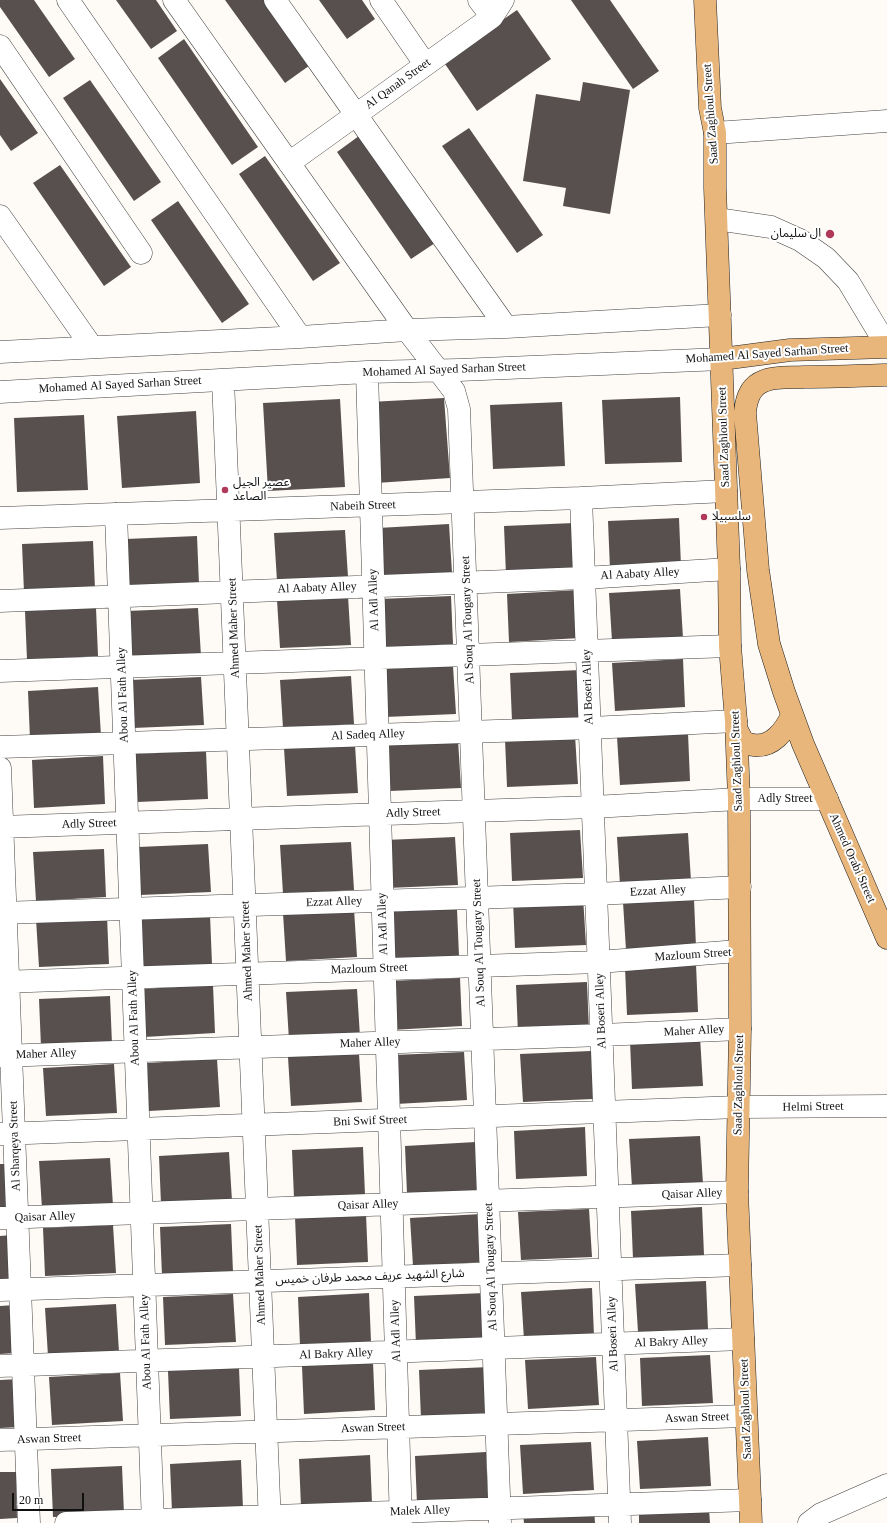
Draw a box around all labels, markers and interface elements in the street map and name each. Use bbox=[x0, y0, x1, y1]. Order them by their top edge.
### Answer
street label: Al Qanah Street bbox=[362, 55, 434, 113]
street label: Saad Zaghloul Street bbox=[700, 63, 722, 165]
place label: ال سليمان bbox=[771, 227, 821, 241]
marker: ال سليمان bbox=[824, 228, 836, 240]
street label: Mohamed Al Sayed Sarhan Street bbox=[685, 341, 849, 367]
street label: Mohamed Al Sayed Sarhan Street bbox=[362, 360, 526, 380]
street label: Mohamed Al Sayed Sarhan Street bbox=[38, 374, 202, 396]
street label: Saad Zaghloul Street bbox=[715, 386, 733, 488]
place label: عصير الجيل الصاعد bbox=[233, 476, 290, 504]
marker: عصير الجيل الصاعد bbox=[220, 485, 230, 495]
street label: Nabeih Street bbox=[330, 498, 396, 514]
place label: سلسبيلا bbox=[712, 510, 751, 524]
marker: سلسبيلا bbox=[699, 512, 709, 522]
street label: Al Souq Al Tougary Street bbox=[459, 556, 477, 684]
street label: Al Aabaty Alley bbox=[600, 565, 680, 583]
street label: Al Adl Alley bbox=[366, 568, 382, 632]
street label: Ahmed Maher Street bbox=[225, 577, 243, 679]
street label: Al Aabaty Alley bbox=[277, 579, 357, 597]
street label: Abou Al Fath Alley bbox=[114, 647, 132, 743]
street label: Al Boseri Alley bbox=[579, 649, 597, 725]
street label: Saad Zaghloul Street bbox=[728, 710, 746, 812]
street label: Al Sadeq Alley bbox=[331, 727, 405, 743]
street label: Adly Street bbox=[758, 792, 812, 806]
street label: Adly Street bbox=[385, 805, 441, 821]
street label: Ahmed Orabi Street bbox=[826, 811, 878, 905]
street label: Adly Street bbox=[61, 816, 117, 832]
street label: Al Souq Al Tougary Street bbox=[470, 879, 488, 1007]
street label: Ezzat Alley bbox=[630, 882, 686, 900]
street label: Al Adl Alley bbox=[375, 892, 391, 956]
street label: Ezzat Alley bbox=[306, 894, 362, 910]
street label: Ahmed Maher Street bbox=[238, 900, 256, 1002]
street label: Mazloum Street bbox=[654, 945, 732, 965]
street label: Mazloum Street bbox=[330, 960, 408, 978]
street label: Abou Al Fath Alley bbox=[125, 970, 143, 1066]
street label: Al Boseri Alley bbox=[592, 973, 610, 1049]
street label: Maher Alley bbox=[663, 1022, 725, 1040]
street label: Maher Alley bbox=[339, 1035, 401, 1051]
street label: Saad Zaghloul Street bbox=[731, 1035, 747, 1135]
street label: Maher Alley bbox=[15, 1046, 77, 1062]
street label: Helmi Street bbox=[782, 1099, 844, 1115]
street label: Al Sharqeya Street bbox=[6, 1100, 24, 1192]
street label: Bni Swif Street bbox=[333, 1113, 407, 1129]
street label: Qaisar Alley bbox=[661, 1186, 723, 1202]
street label: Qaisar Alley bbox=[337, 1197, 399, 1213]
street label: Al Souq Al Tougary Street bbox=[482, 1203, 500, 1331]
street label: Qaisar Alley bbox=[14, 1209, 76, 1225]
street label: Ahmed Maher Street bbox=[251, 1224, 269, 1326]
street label: شارع الشهيد عريف محمد طرفان خميس bbox=[275, 1267, 465, 1287]
street label: Abou Al Fath Alley bbox=[137, 1294, 155, 1390]
street label: Al Boseri Alley bbox=[604, 1296, 622, 1372]
street label: Al Adl Alley bbox=[388, 1299, 404, 1363]
street label: Al Bakry Alley bbox=[634, 1334, 708, 1350]
street label: Al Bakry Alley bbox=[299, 1346, 373, 1362]
street label: Saad Zaghloul Street bbox=[737, 1358, 755, 1460]
street label: Aswan Street bbox=[665, 1410, 729, 1426]
street label: Aswan Street bbox=[341, 1420, 405, 1436]
street label: Aswan Street bbox=[17, 1431, 81, 1447]
scale bar bbox=[14, 1485, 86, 1511]
text: 20 m bbox=[19, 1493, 43, 1507]
street label: Malek Alley bbox=[390, 1503, 450, 1519]

